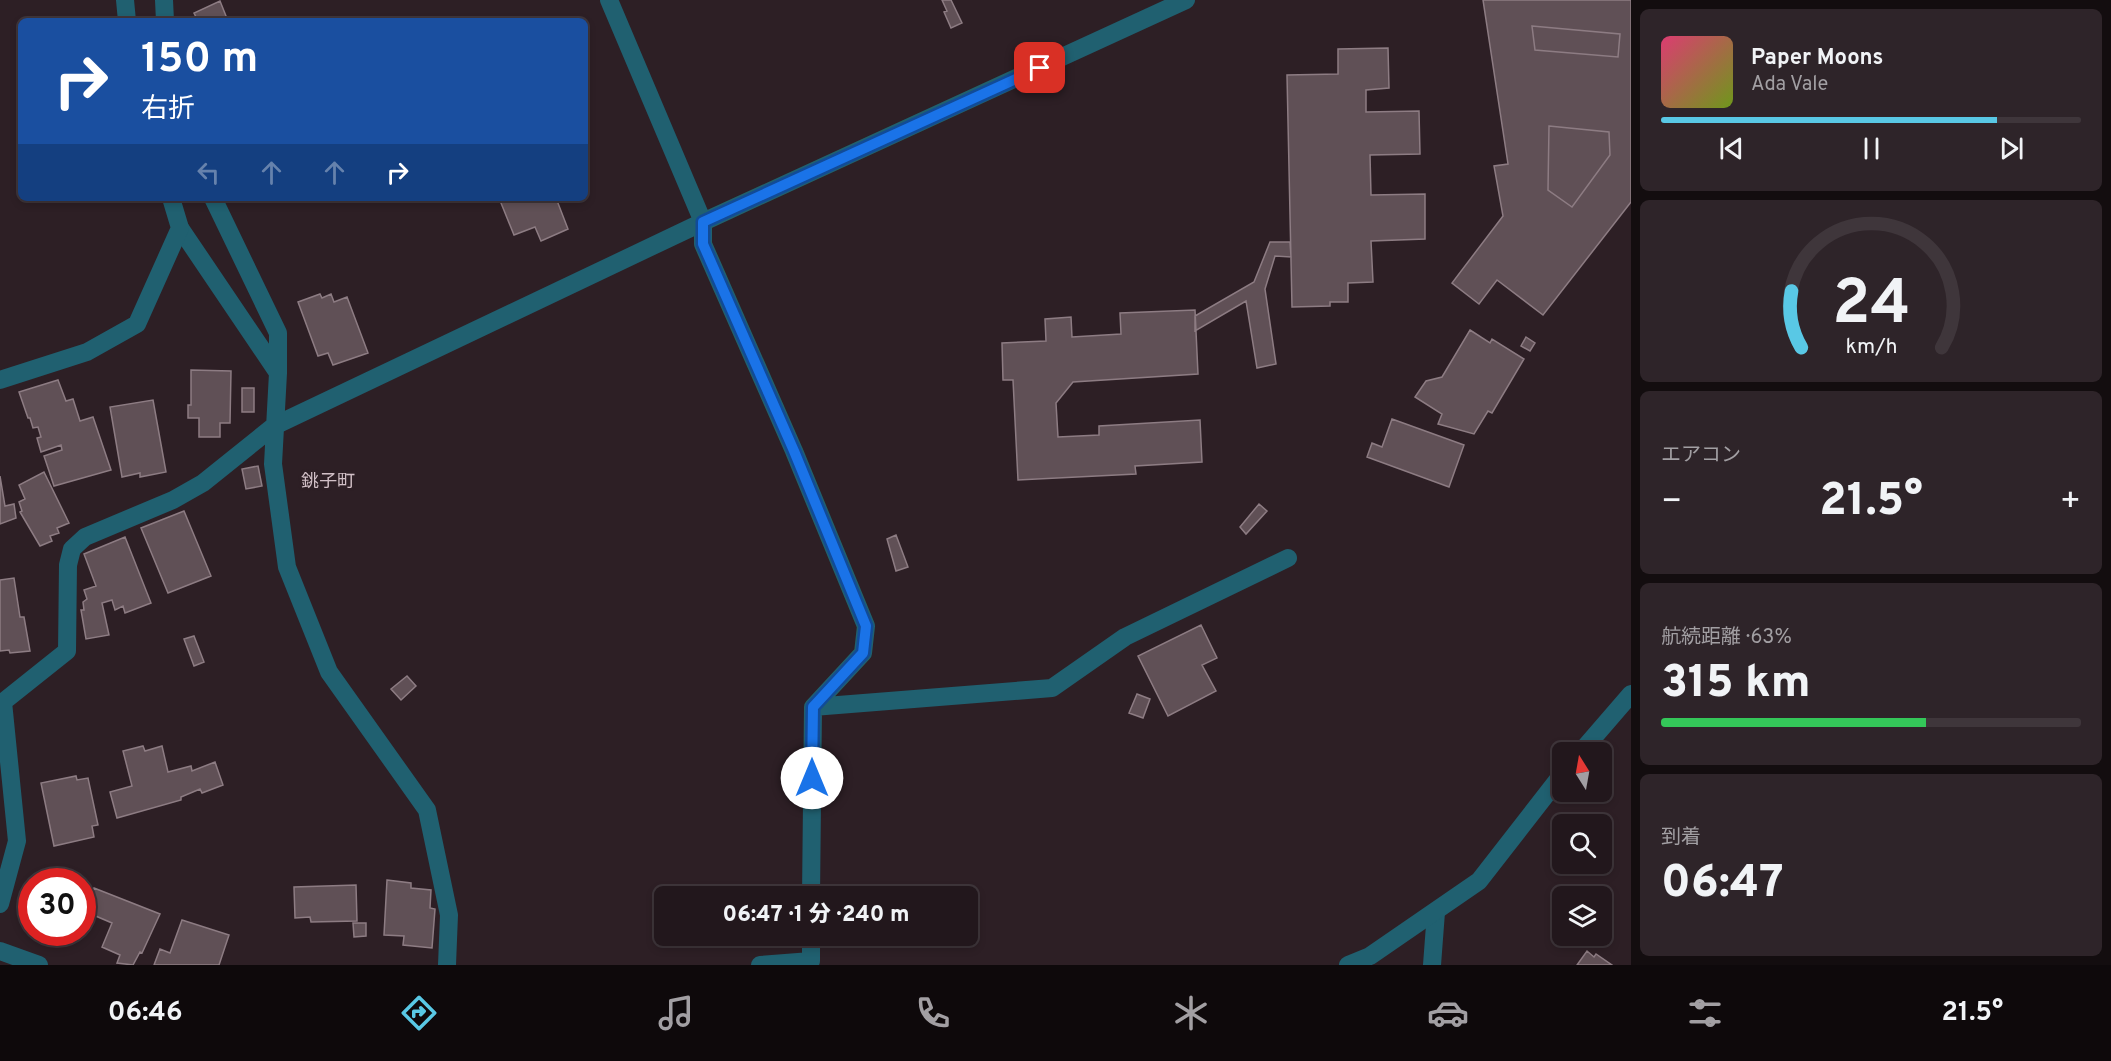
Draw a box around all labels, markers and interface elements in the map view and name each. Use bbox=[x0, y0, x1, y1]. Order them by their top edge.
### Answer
text: 150 m bbox=[141, 34, 258, 87]
icon: right bbox=[42, 42, 120, 120]
pin bbox=[1014, 42, 1065, 93]
text: Paper Moons bbox=[1751, 45, 1883, 72]
icon: arrive bbox=[1023, 51, 1056, 84]
text: Ada Vale bbox=[1751, 72, 1828, 98]
text: 右折 bbox=[141, 93, 195, 127]
icon: previous bbox=[1715, 132, 1748, 165]
icon: pause bbox=[1855, 132, 1888, 165]
icon: next bbox=[1995, 132, 2028, 165]
icon: left bbox=[192, 156, 225, 189]
icon: ahead bbox=[255, 156, 288, 189]
icon: ahead bbox=[318, 156, 351, 189]
icon: right bbox=[381, 156, 414, 189]
text: 24 bbox=[1832, 267, 1910, 346]
text: km/h bbox=[1845, 335, 1897, 362]
text: エアコン bbox=[1661, 443, 1741, 469]
district label: 銚子町 bbox=[301, 471, 355, 494]
text: 21.5° bbox=[1819, 474, 1923, 531]
text: − bbox=[1661, 482, 1682, 524]
text: + bbox=[2060, 482, 2081, 524]
text: 航続距離 · 63% bbox=[1661, 625, 1792, 651]
text: 315 km bbox=[1661, 656, 1811, 713]
north arrow bbox=[1552, 742, 1612, 802]
map controls bbox=[1552, 742, 1612, 946]
position arrow bbox=[780, 746, 844, 810]
button: search bbox=[1552, 814, 1612, 874]
text: 到着 bbox=[1661, 825, 1701, 851]
text: 06:47 bbox=[1661, 856, 1784, 913]
speed limit sign: 30 bbox=[18, 868, 96, 946]
button: layers bbox=[1552, 886, 1612, 946]
text: 06:47 · 1 分 · 240 m bbox=[723, 902, 909, 929]
icon: directions bbox=[398, 992, 440, 1034]
icon: music bbox=[655, 992, 697, 1034]
icon: phone bbox=[912, 992, 954, 1034]
icon: climate bbox=[1170, 992, 1212, 1034]
icon: car bbox=[1427, 992, 1469, 1034]
icon: filters bbox=[1684, 992, 1726, 1034]
text: 06:46 bbox=[108, 996, 183, 1030]
text: 21.5° bbox=[1942, 996, 2003, 1030]

